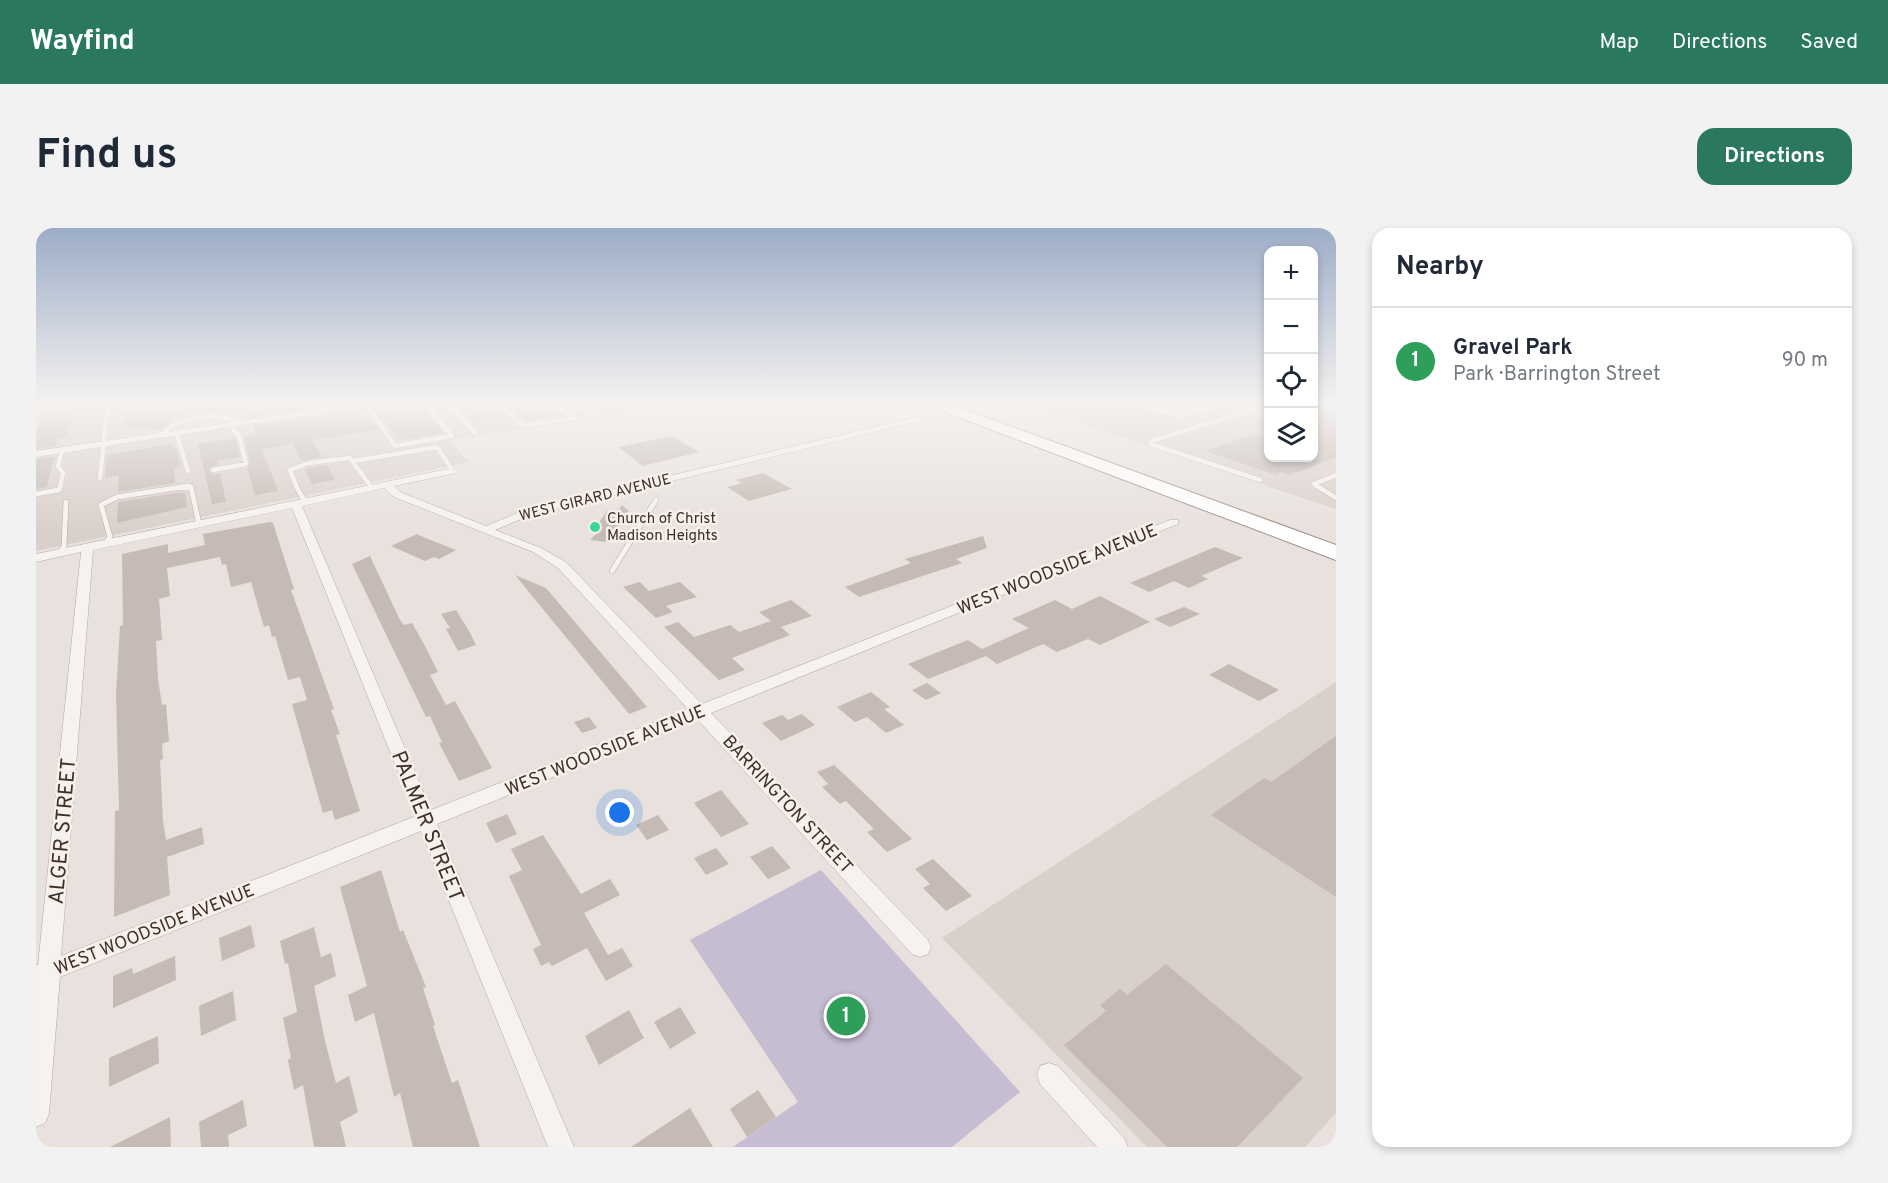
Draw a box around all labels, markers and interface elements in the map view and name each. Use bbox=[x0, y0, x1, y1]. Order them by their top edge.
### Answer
text: Wayfind bbox=[30, 24, 135, 60]
text: Map bbox=[1599, 29, 1639, 56]
text: Directions bbox=[1672, 29, 1767, 56]
text: Saved bbox=[1800, 29, 1858, 56]
button: Directions bbox=[1697, 128, 1852, 185]
text: Find us bbox=[36, 130, 177, 183]
map controls bbox=[1264, 246, 1318, 462]
button: + bbox=[1264, 246, 1318, 300]
text: Nearby bbox=[1396, 251, 1484, 284]
button: − bbox=[1264, 300, 1318, 354]
text: Gravel Park bbox=[1453, 335, 1572, 362]
text: 1 bbox=[1412, 348, 1420, 374]
text: 90 m bbox=[1782, 348, 1828, 374]
button: locate bbox=[1264, 354, 1318, 408]
text: Park · Barrington Street bbox=[1453, 362, 1660, 388]
button: layers bbox=[1264, 408, 1318, 462]
street label: WEST GIRARD AVENUE bbox=[517, 470, 673, 527]
place label: Church of Christ Madison Heights bbox=[607, 510, 718, 546]
marker: Church of Christ Madison Heights bbox=[588, 520, 602, 534]
street label: WEST WOODSIDE AVENUE bbox=[954, 520, 1161, 621]
street label: WEST WOODSIDE AVENUE bbox=[502, 701, 709, 802]
street label: BARRINGTON STREET bbox=[717, 731, 857, 879]
street label: PALMER STREET bbox=[384, 747, 469, 906]
street label: ALGER STREET bbox=[44, 757, 83, 905]
your location bbox=[605, 798, 634, 827]
street label: WEST WOODSIDE AVENUE bbox=[51, 880, 258, 981]
pin: 1 bbox=[826, 994, 866, 1038]

